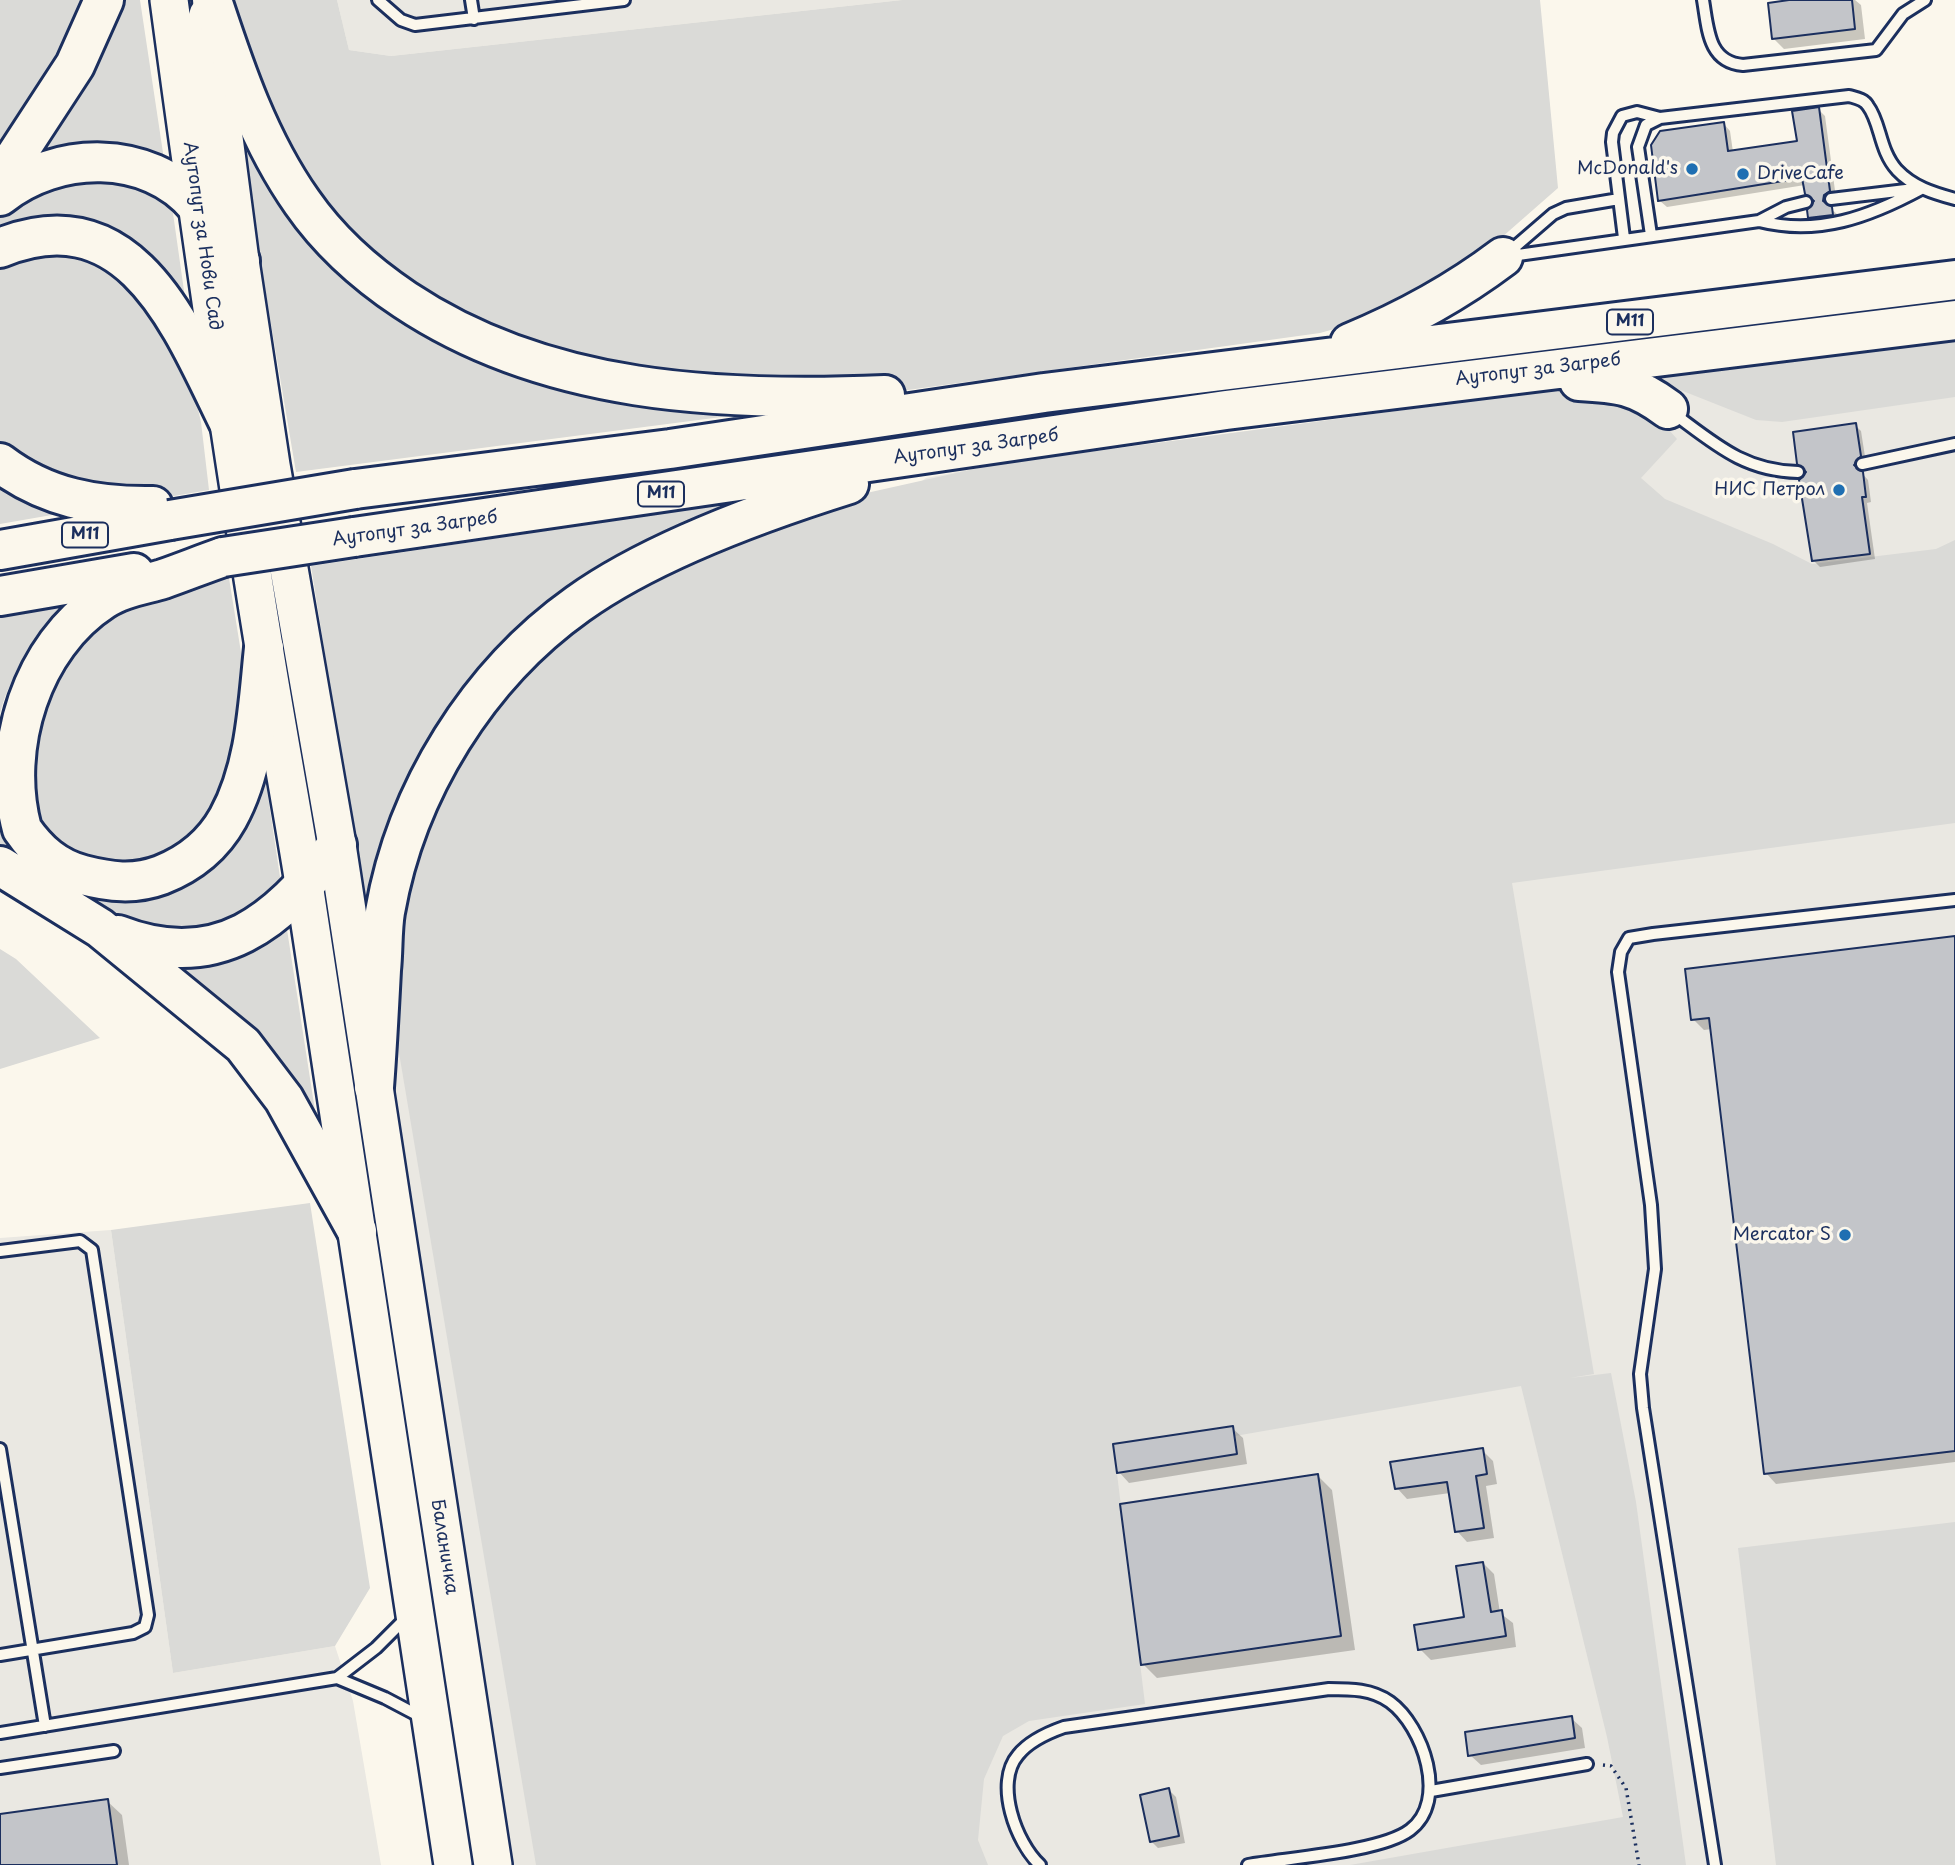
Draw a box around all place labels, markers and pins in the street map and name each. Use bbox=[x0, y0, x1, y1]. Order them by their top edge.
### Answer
place label: McDonald's bbox=[1577, 158, 1678, 180]
marker: McDonald's bbox=[1684, 161, 1700, 177]
place label: DriveCafe bbox=[1757, 163, 1844, 185]
marker: DriveCafe bbox=[1735, 166, 1751, 182]
place label: НИС Петрол bbox=[1714, 479, 1825, 501]
marker: НИС Петрол bbox=[1831, 482, 1847, 498]
place label: Mercator S bbox=[1733, 1224, 1831, 1246]
marker: Mercator S bbox=[1837, 1227, 1853, 1243]

